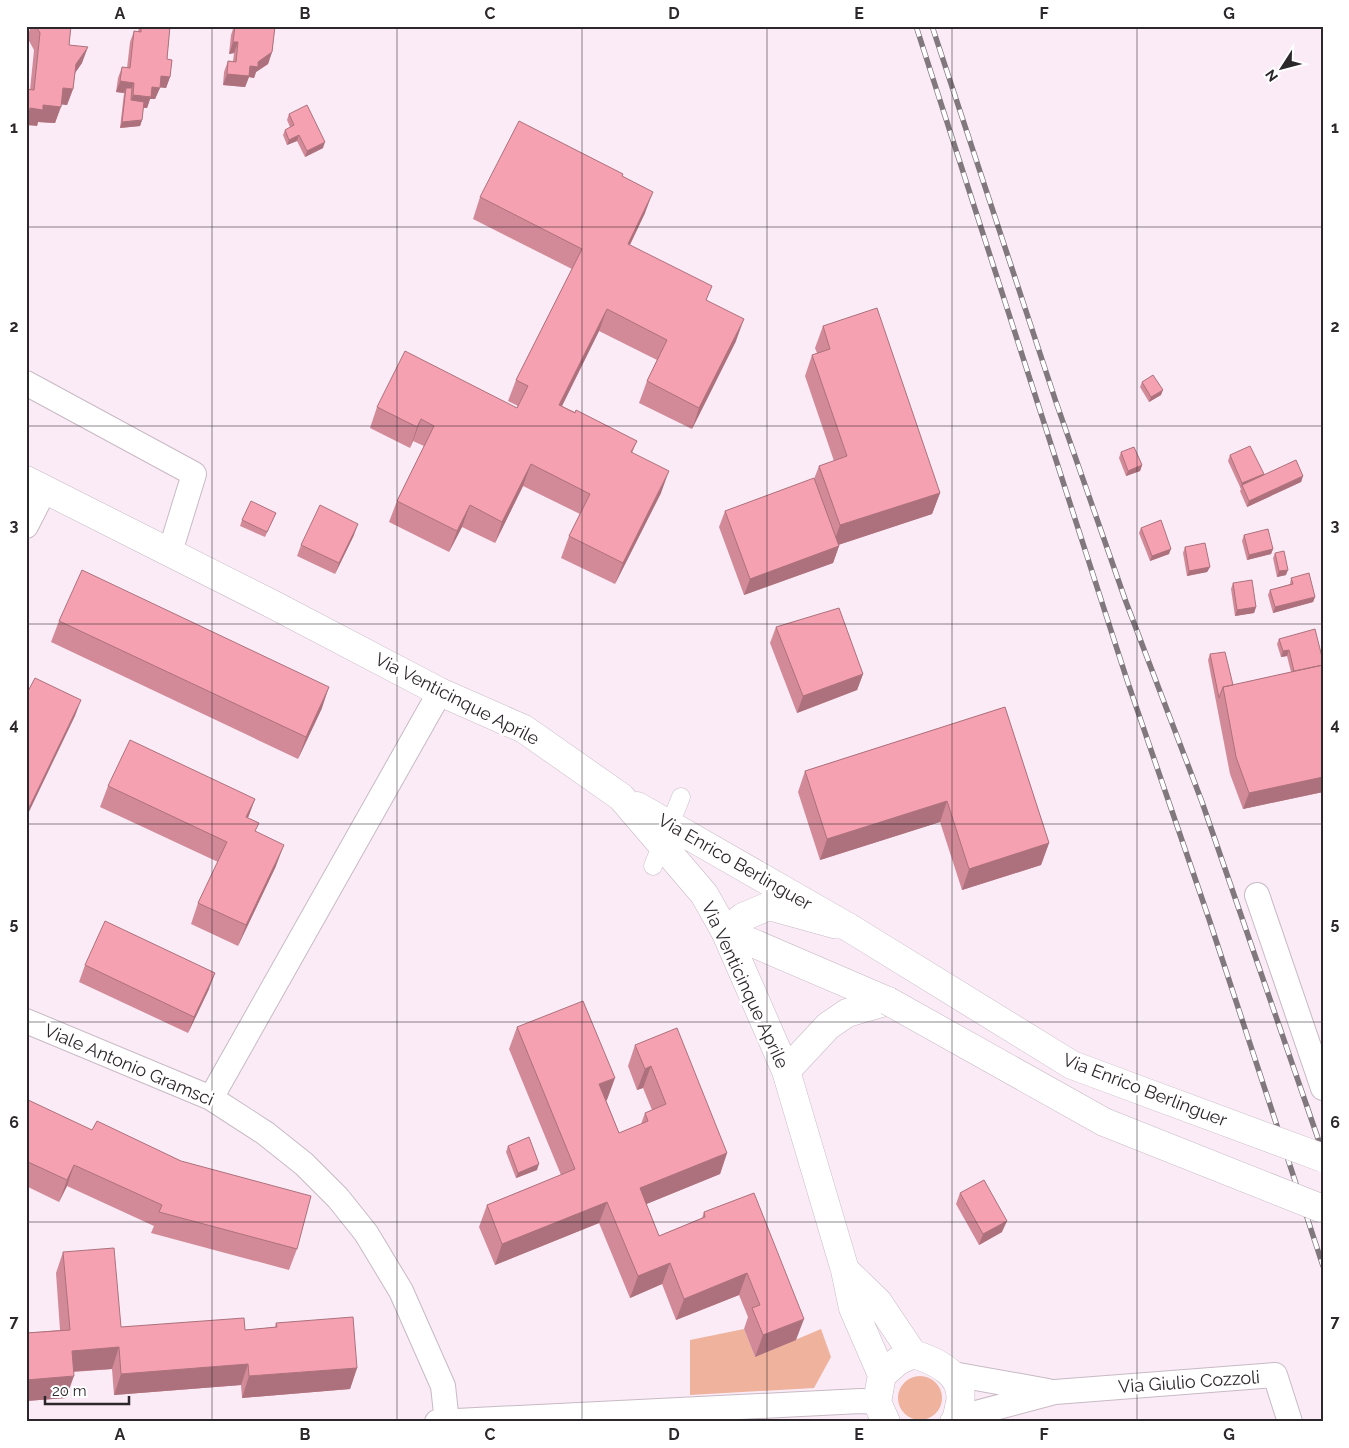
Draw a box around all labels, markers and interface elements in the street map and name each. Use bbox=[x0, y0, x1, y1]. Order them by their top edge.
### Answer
text: A bbox=[115, 4, 126, 23]
text: B bbox=[300, 4, 311, 23]
text: C bbox=[485, 4, 496, 23]
text: D bbox=[668, 4, 680, 23]
text: E bbox=[854, 4, 864, 23]
text: F bbox=[1039, 4, 1049, 23]
text: G bbox=[1223, 4, 1235, 23]
north arrow bbox=[1256, 42, 1306, 92]
text: N bbox=[1262, 67, 1281, 85]
text: 1 bbox=[10, 118, 18, 137]
text: 1 bbox=[1331, 118, 1339, 137]
text: 2 bbox=[9, 317, 19, 336]
text: 2 bbox=[1330, 317, 1340, 336]
text: 3 bbox=[10, 516, 19, 535]
text: 3 bbox=[1331, 516, 1340, 535]
street label: Via Venticinque Aprile bbox=[372, 648, 543, 749]
text: 4 bbox=[9, 715, 19, 734]
text: 4 bbox=[1330, 715, 1340, 734]
street label: Via Enrico Berlinguer bbox=[655, 809, 816, 915]
street label: Via Venticinque Aprile bbox=[698, 898, 794, 1072]
text: 5 bbox=[10, 914, 19, 933]
text: 5 bbox=[1331, 914, 1340, 933]
street label: Viale Antonio Gramsci bbox=[41, 1019, 217, 1110]
street label: Via Enrico Berlinguer bbox=[1060, 1049, 1231, 1131]
text: 6 bbox=[9, 1113, 19, 1132]
text: 6 bbox=[1330, 1113, 1340, 1132]
text: 7 bbox=[10, 1312, 19, 1331]
text: 7 bbox=[1331, 1312, 1340, 1331]
street label: Via Giulio Cozzoli bbox=[1117, 1366, 1261, 1397]
scale bar bbox=[45, 1373, 129, 1405]
text: 20 m bbox=[52, 1382, 87, 1400]
text: A bbox=[115, 1425, 126, 1444]
text: B bbox=[300, 1425, 311, 1444]
text: C bbox=[485, 1425, 496, 1444]
text: D bbox=[668, 1425, 680, 1444]
text: E bbox=[854, 1425, 864, 1444]
text: F bbox=[1039, 1425, 1049, 1444]
text: G bbox=[1223, 1425, 1235, 1444]

